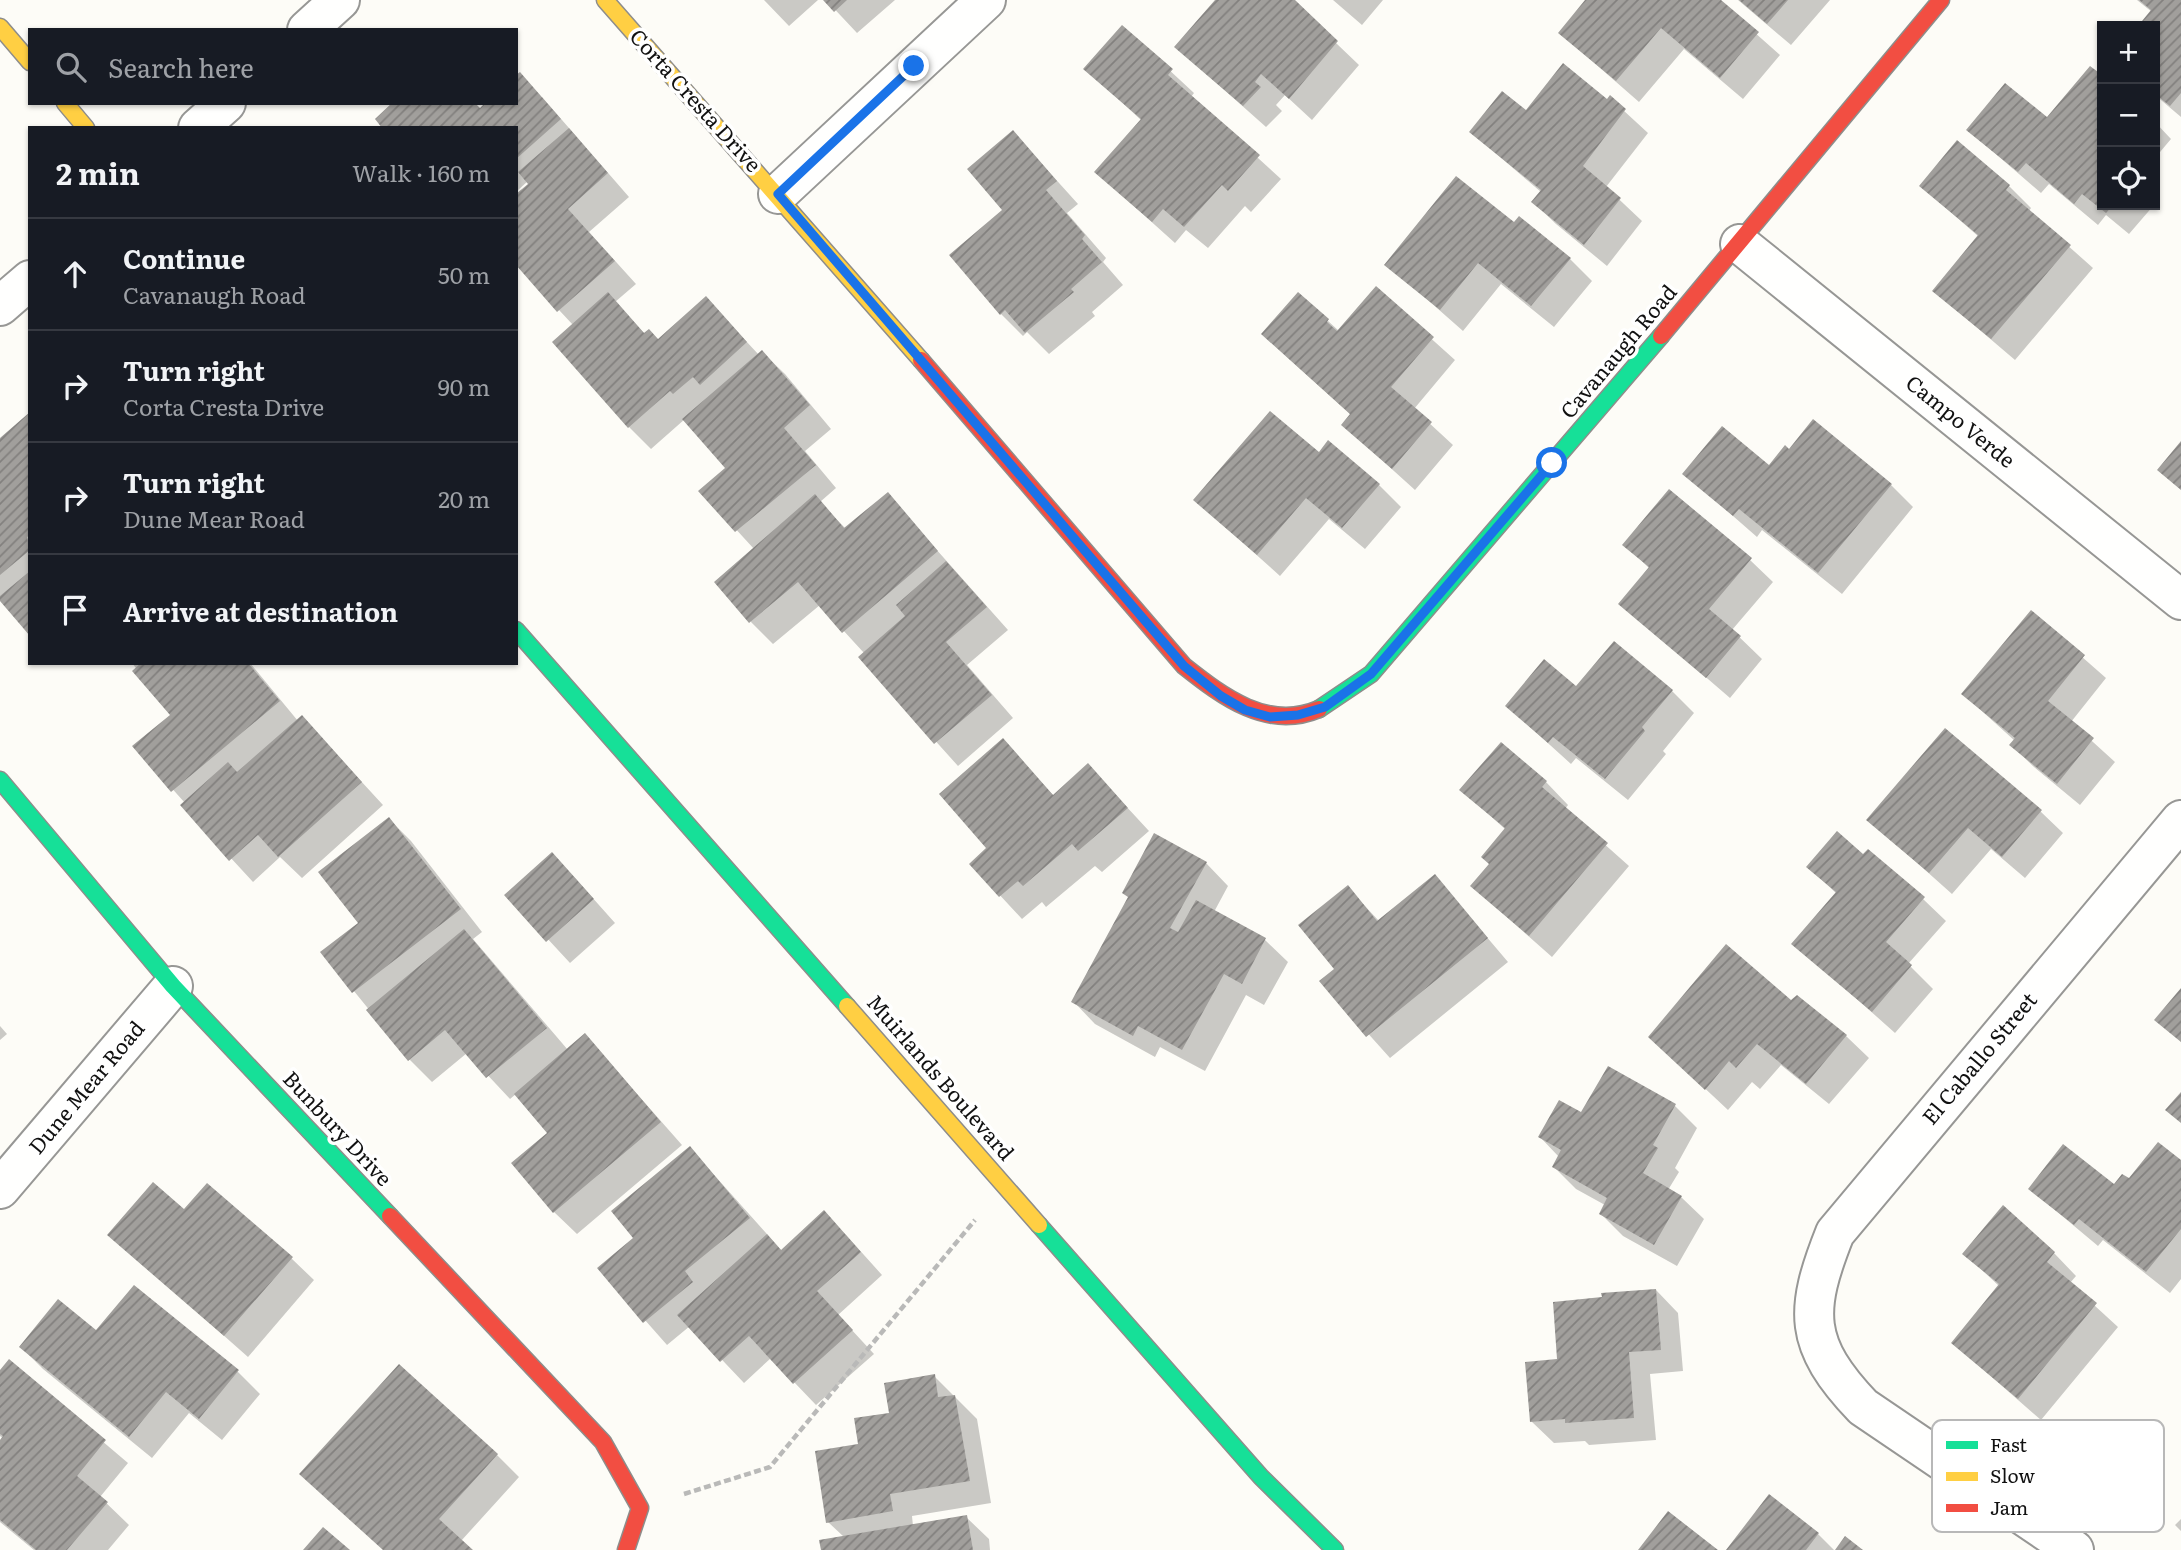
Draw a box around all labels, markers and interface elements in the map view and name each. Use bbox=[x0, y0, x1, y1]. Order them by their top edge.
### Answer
street label: Corta Cresta Drive bbox=[624, 21, 770, 178]
map controls bbox=[2097, 21, 2160, 210]
button: + bbox=[2097, 21, 2160, 84]
search box bbox=[28, 28, 518, 105]
text: Search here bbox=[108, 47, 254, 86]
icon: search bbox=[52, 48, 90, 86]
route end bbox=[898, 50, 929, 81]
button: − bbox=[2097, 84, 2160, 147]
button: locate bbox=[2097, 147, 2160, 210]
text: 2 min bbox=[56, 150, 140, 194]
text: Walk · 160 m bbox=[352, 155, 490, 189]
text: Continue bbox=[123, 238, 245, 277]
icon: ahead bbox=[56, 255, 94, 293]
text: 50 m bbox=[438, 257, 490, 291]
street label: Cavanaugh Road bbox=[1552, 276, 1683, 424]
text: Cavanaugh Road bbox=[123, 277, 306, 311]
text: Turn right bbox=[123, 350, 265, 389]
street label: Campo Verde bbox=[1900, 366, 2023, 474]
icon: right bbox=[56, 367, 94, 405]
text: 90 m bbox=[438, 369, 490, 403]
text: Corta Cresta Drive bbox=[123, 389, 324, 423]
route start bbox=[1536, 447, 1567, 478]
text: Turn right bbox=[123, 462, 265, 501]
icon: right bbox=[56, 479, 94, 517]
text: 20 m bbox=[438, 481, 490, 515]
text: Dune Mear Road bbox=[123, 501, 305, 535]
icon: arrive bbox=[56, 591, 94, 629]
text: Arrive at destination bbox=[123, 591, 398, 630]
street label: El Caballo Street bbox=[1913, 984, 2043, 1130]
street label: Muirlands Boulevard bbox=[861, 987, 1023, 1166]
street label: Dune Mear Road bbox=[20, 1013, 150, 1160]
street label: Bunbury Drive bbox=[277, 1063, 401, 1192]
legend bbox=[1932, 1420, 2164, 1532]
text: Fast bbox=[1990, 1430, 2027, 1458]
text: Slow bbox=[1990, 1461, 2035, 1489]
text: Jam bbox=[1990, 1493, 2028, 1521]

